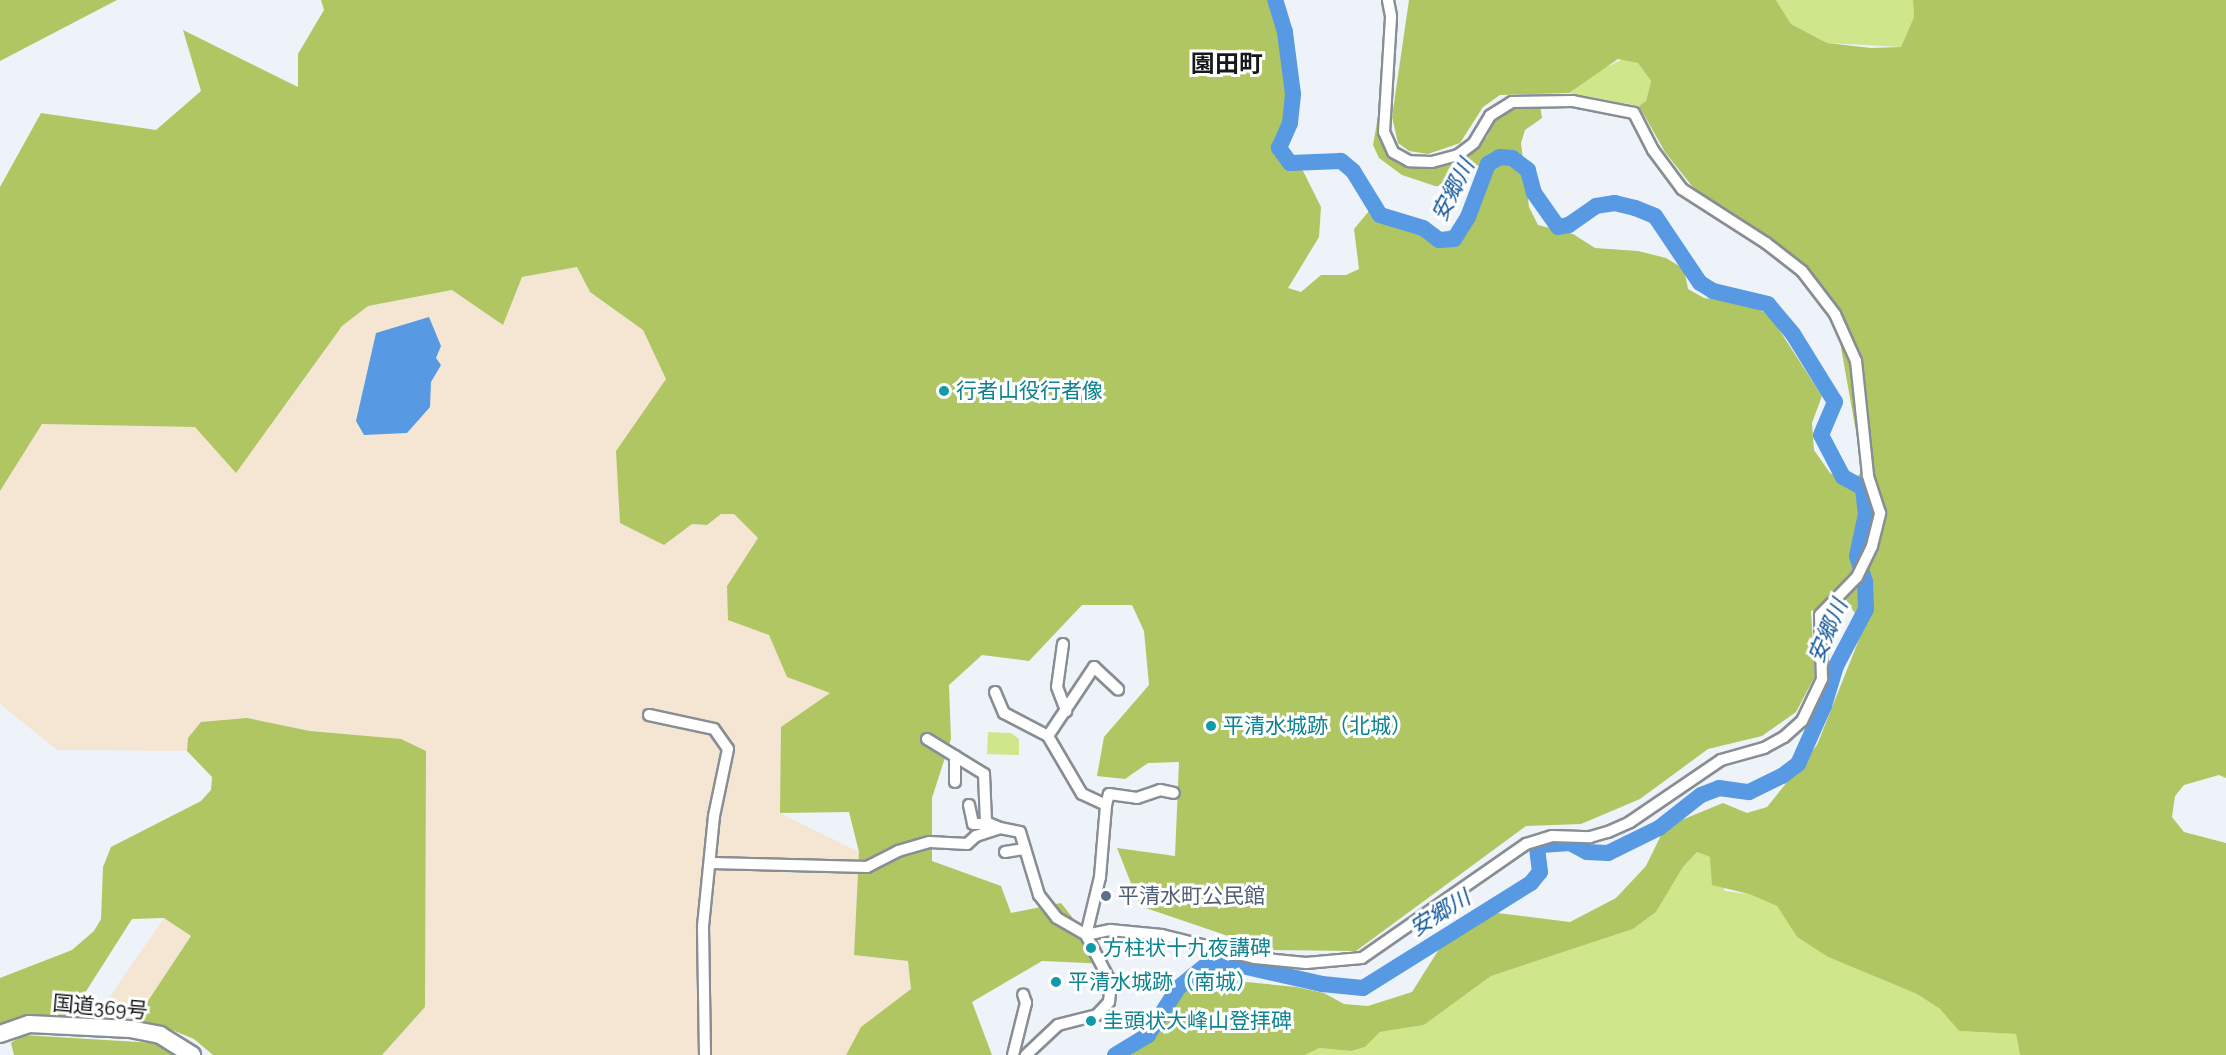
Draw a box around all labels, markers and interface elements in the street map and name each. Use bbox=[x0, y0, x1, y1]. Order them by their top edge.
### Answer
district label: 園田町 bbox=[1191, 50, 1263, 78]
water label: 安郷川 bbox=[1426, 155, 1480, 225]
place label: 行者山役行者像 bbox=[956, 378, 1103, 404]
marker: 行者山役行者像 bbox=[937, 384, 951, 398]
water label: 安郷川 bbox=[1803, 595, 1853, 667]
place label: 平清水城跡（北城） bbox=[1223, 713, 1412, 739]
marker: 平清水城跡（北城） bbox=[1204, 719, 1218, 733]
place label: 平清水町公民館 bbox=[1118, 883, 1265, 909]
water label: 安郷川 bbox=[1405, 884, 1475, 942]
marker: 平清水町公民館 bbox=[1099, 889, 1113, 903]
place label: 方柱状十九夜講碑 bbox=[1103, 935, 1271, 961]
marker: 方柱状十九夜講碑 bbox=[1084, 941, 1098, 955]
place label: 平清水城跡（南城） bbox=[1068, 969, 1257, 995]
marker: 平清水城跡（南城） bbox=[1049, 975, 1063, 989]
street label: 国道369号 bbox=[51, 990, 149, 1024]
place label: 圭頭状大峰山登拝碑 bbox=[1103, 1008, 1292, 1034]
marker: 圭頭状大峰山登拝碑 bbox=[1084, 1014, 1098, 1028]

